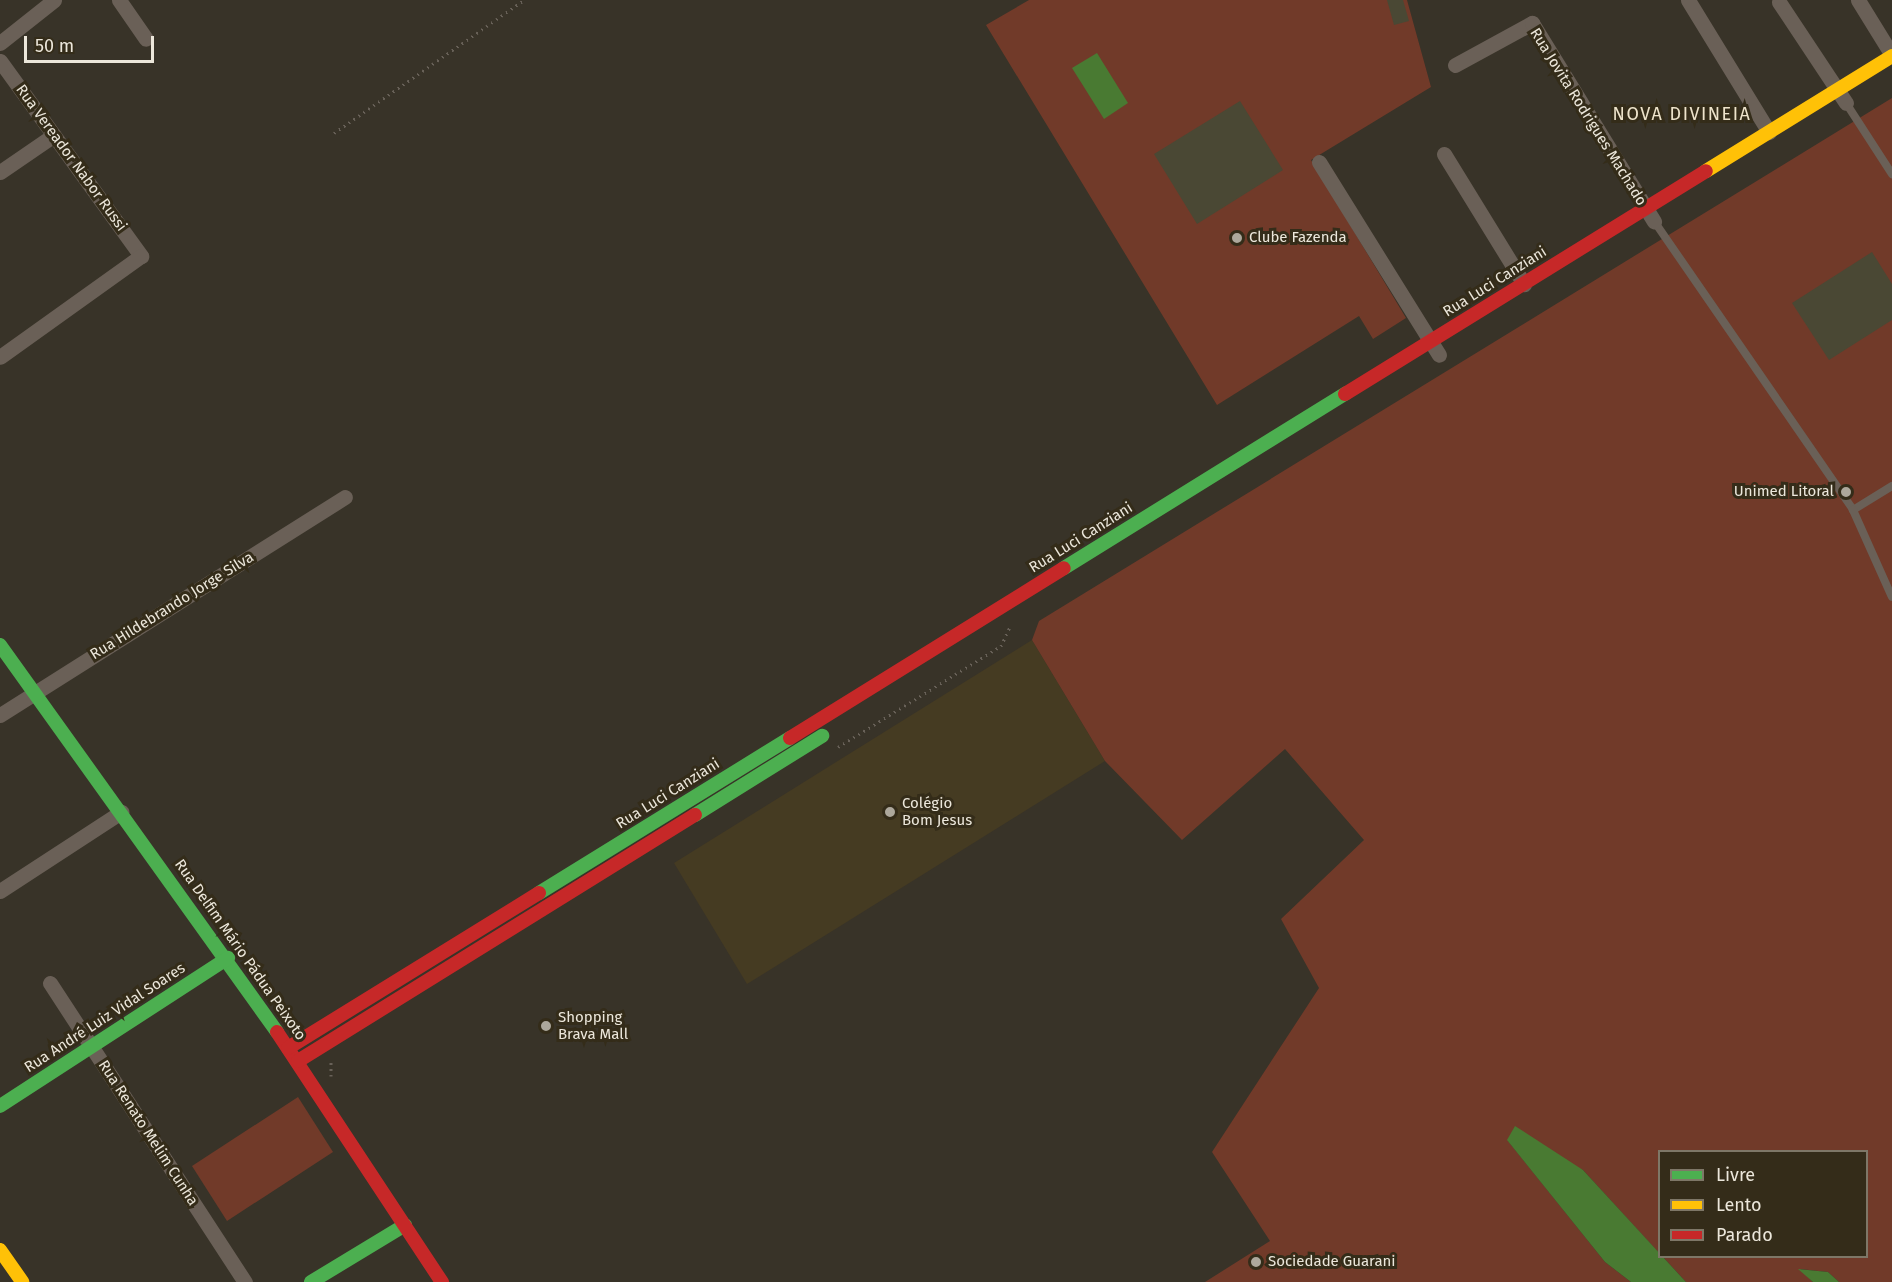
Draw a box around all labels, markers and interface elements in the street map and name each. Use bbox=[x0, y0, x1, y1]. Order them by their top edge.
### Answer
scale bar bbox=[27, 24, 158, 62]
street label: Rua Jovita Rodrigues Machado bbox=[1526, 25, 1650, 209]
text: 50 m bbox=[35, 35, 74, 57]
street label: Rua Vereador Nabor Russi bbox=[12, 81, 130, 235]
district label: NOVA DIVINEIA bbox=[1613, 103, 1751, 125]
place label: Clube Fazenda bbox=[1249, 229, 1347, 247]
marker: Clube Fazenda bbox=[1230, 231, 1244, 245]
street label: Rua Luci Canziani bbox=[1440, 243, 1550, 321]
place label: Unimed Litoral bbox=[1734, 483, 1834, 501]
marker: Unimed Litoral bbox=[1839, 485, 1853, 499]
street label: Rua Luci Canziani bbox=[1026, 499, 1136, 577]
street label: Rua Hildebrando Jorge Silva bbox=[87, 548, 257, 664]
street label: Rua Luci Canziani bbox=[613, 755, 723, 833]
place label: Colégio Bom Jesus bbox=[902, 794, 972, 829]
marker: Colégio Bom Jesus bbox=[883, 805, 897, 819]
street label: Rua Delfim Mário Pádua Peixoto bbox=[171, 856, 309, 1044]
street label: Rua André Luiz Vidal Soares bbox=[21, 959, 189, 1077]
place label: Shopping Brava Mall bbox=[558, 1008, 628, 1043]
marker: Shopping Brava Mall bbox=[539, 1019, 553, 1033]
street label: Rua Renato Melim Cunha bbox=[94, 1057, 202, 1209]
legend bbox=[1658, 1150, 1868, 1258]
text: Livre bbox=[1716, 1164, 1755, 1186]
text: Lento bbox=[1716, 1194, 1762, 1216]
text: Parado bbox=[1716, 1224, 1773, 1246]
place label: Sociedade Guarani bbox=[1268, 1253, 1396, 1271]
marker: Sociedade Guarani bbox=[1249, 1255, 1263, 1269]

